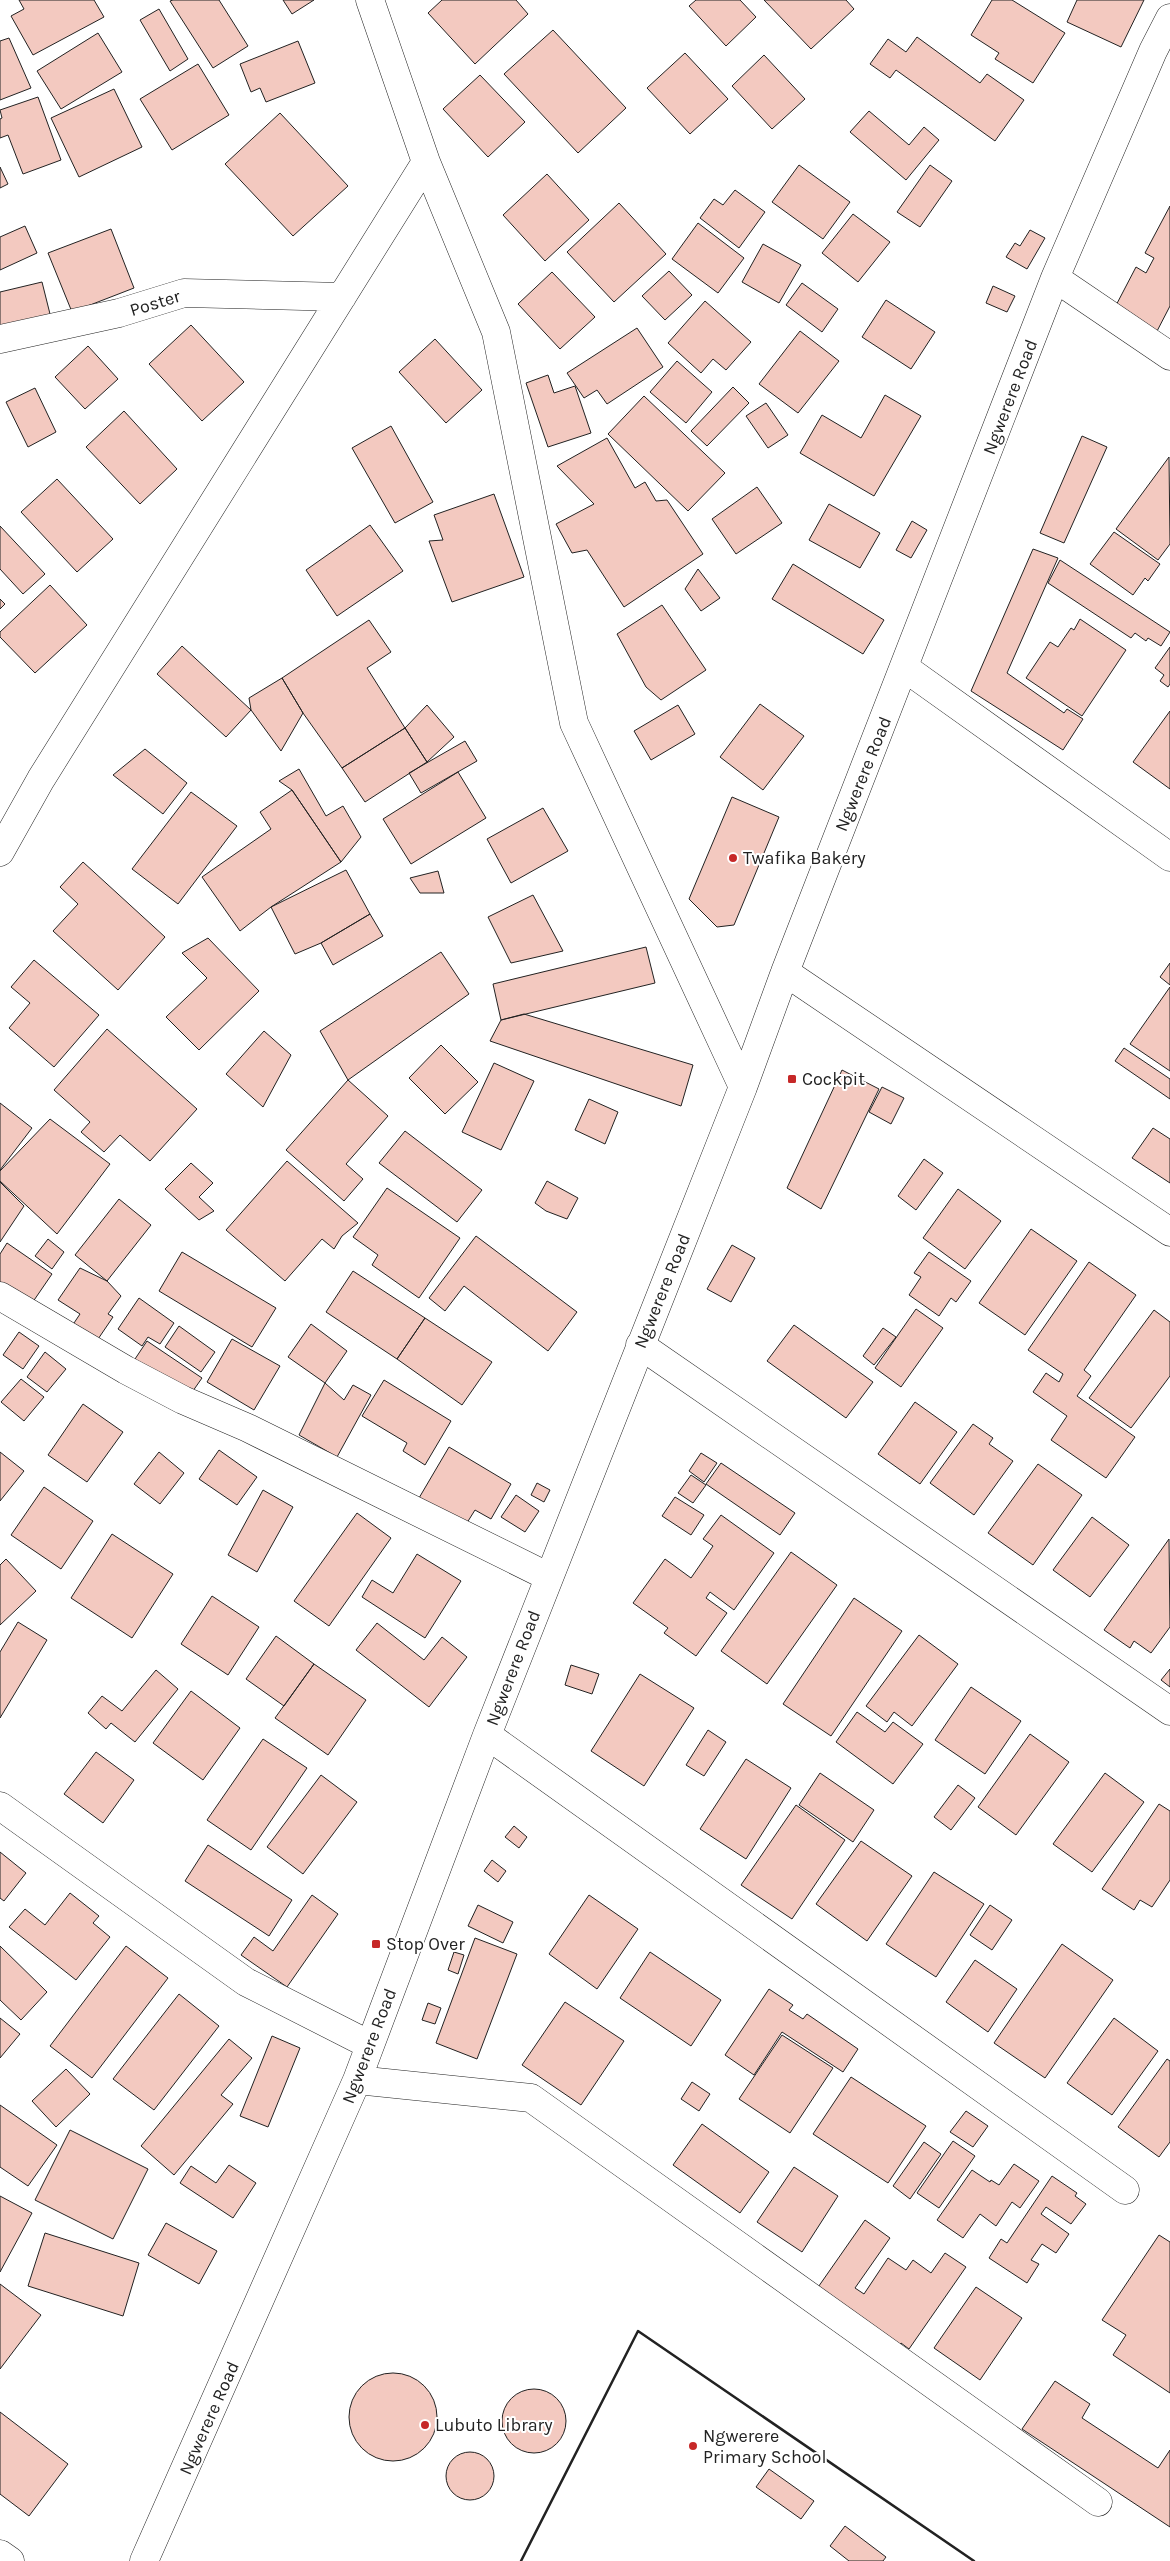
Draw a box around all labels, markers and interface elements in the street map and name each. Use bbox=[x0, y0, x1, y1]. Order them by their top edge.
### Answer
street label: Poster bbox=[127, 285, 183, 321]
street label: Ngwerere Road bbox=[978, 336, 1042, 458]
street label: Ngwerere Road bbox=[830, 713, 896, 835]
place label: Twafika Bakery bbox=[743, 847, 866, 869]
marker: Twafika Bakery bbox=[727, 852, 739, 864]
place label: Cockpit bbox=[802, 1068, 865, 1090]
marker: Cockpit bbox=[786, 1073, 798, 1085]
street label: Ngwerere Road bbox=[629, 1230, 695, 1352]
street label: Ngwerere Road bbox=[481, 1607, 545, 1729]
place label: Stop Over bbox=[386, 1933, 465, 1955]
marker: Stop Over bbox=[370, 1938, 382, 1950]
street label: Ngwerere Road bbox=[337, 1985, 401, 2107]
street label: Ngwerere Road bbox=[174, 2358, 244, 2478]
place label: Lubuto Library bbox=[435, 2414, 553, 2436]
marker: Lubuto Library bbox=[419, 2419, 431, 2431]
place label: Ngwerere Primary School bbox=[703, 2425, 827, 2468]
marker: Ngwerere Primary School bbox=[687, 2440, 699, 2452]

